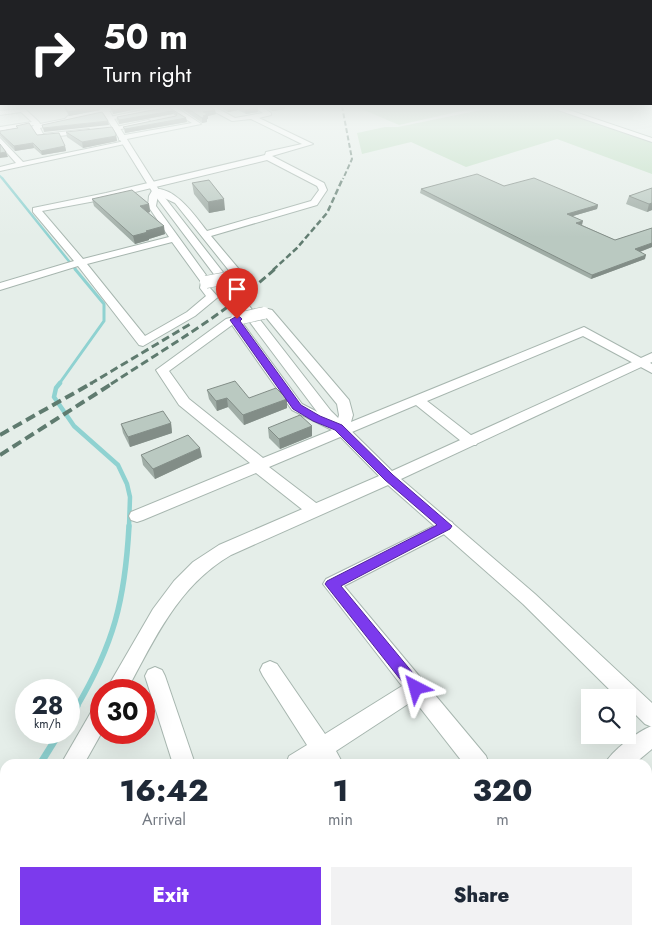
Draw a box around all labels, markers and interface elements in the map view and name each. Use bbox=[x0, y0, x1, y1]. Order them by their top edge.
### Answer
text: 50 m bbox=[103, 12, 188, 62]
icon: right bbox=[20, 20, 85, 85]
text: Turn right bbox=[103, 58, 191, 90]
pin bbox=[216, 268, 258, 319]
icon: arrive bbox=[223, 275, 251, 303]
position arrow bbox=[389, 661, 441, 713]
speed limit sign: 30 bbox=[90, 679, 155, 744]
text: 28 bbox=[31, 687, 64, 723]
map controls bbox=[581, 689, 636, 744]
button: search bbox=[581, 689, 636, 744]
text: km/h bbox=[34, 715, 61, 733]
text: 16:42 bbox=[119, 769, 208, 812]
text: 1 bbox=[333, 769, 348, 812]
text: 320 bbox=[472, 769, 533, 812]
text: Arrival bbox=[142, 808, 186, 831]
text: min bbox=[328, 808, 353, 831]
text: m bbox=[496, 808, 509, 831]
button: Exit bbox=[20, 867, 321, 925]
button: Share bbox=[331, 867, 632, 925]

